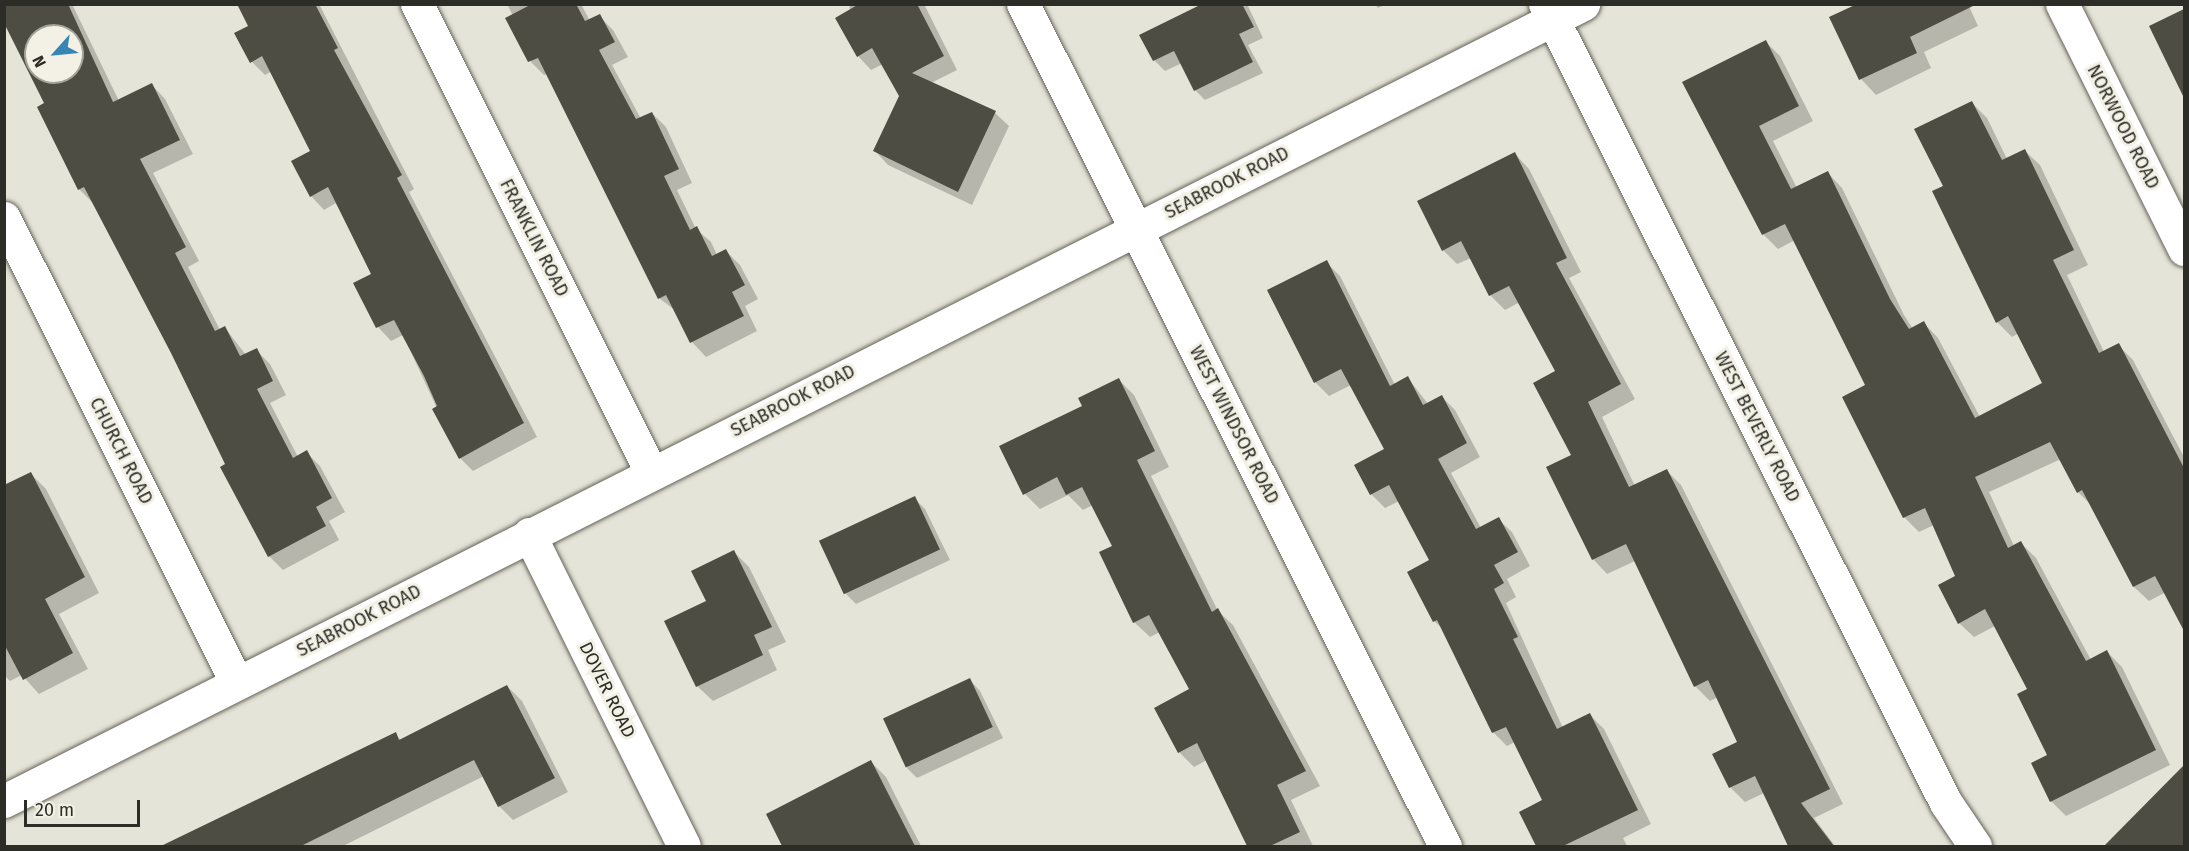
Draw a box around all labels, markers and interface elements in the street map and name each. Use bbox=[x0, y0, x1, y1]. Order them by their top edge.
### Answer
north arrow bbox=[24, 24, 84, 84]
text: N bbox=[28, 52, 50, 71]
street label: NORWOOD ROAD bbox=[2082, 61, 2164, 193]
street label: SEABROOK ROAD bbox=[1161, 142, 1293, 224]
street label: FRANKLIN ROAD bbox=[495, 176, 573, 300]
street label: WEST WINDSOR ROAD bbox=[1185, 342, 1283, 508]
street label: WEST BEVERLY ROAD bbox=[1710, 348, 1804, 506]
street label: SEABROOK ROAD bbox=[727, 360, 859, 442]
street label: CHURCH ROAD bbox=[85, 394, 157, 508]
street label: SEABROOK ROAD bbox=[293, 580, 425, 662]
street label: DOVER ROAD bbox=[574, 638, 640, 742]
scale bar bbox=[27, 788, 142, 826]
text: 20 m bbox=[35, 799, 74, 821]

